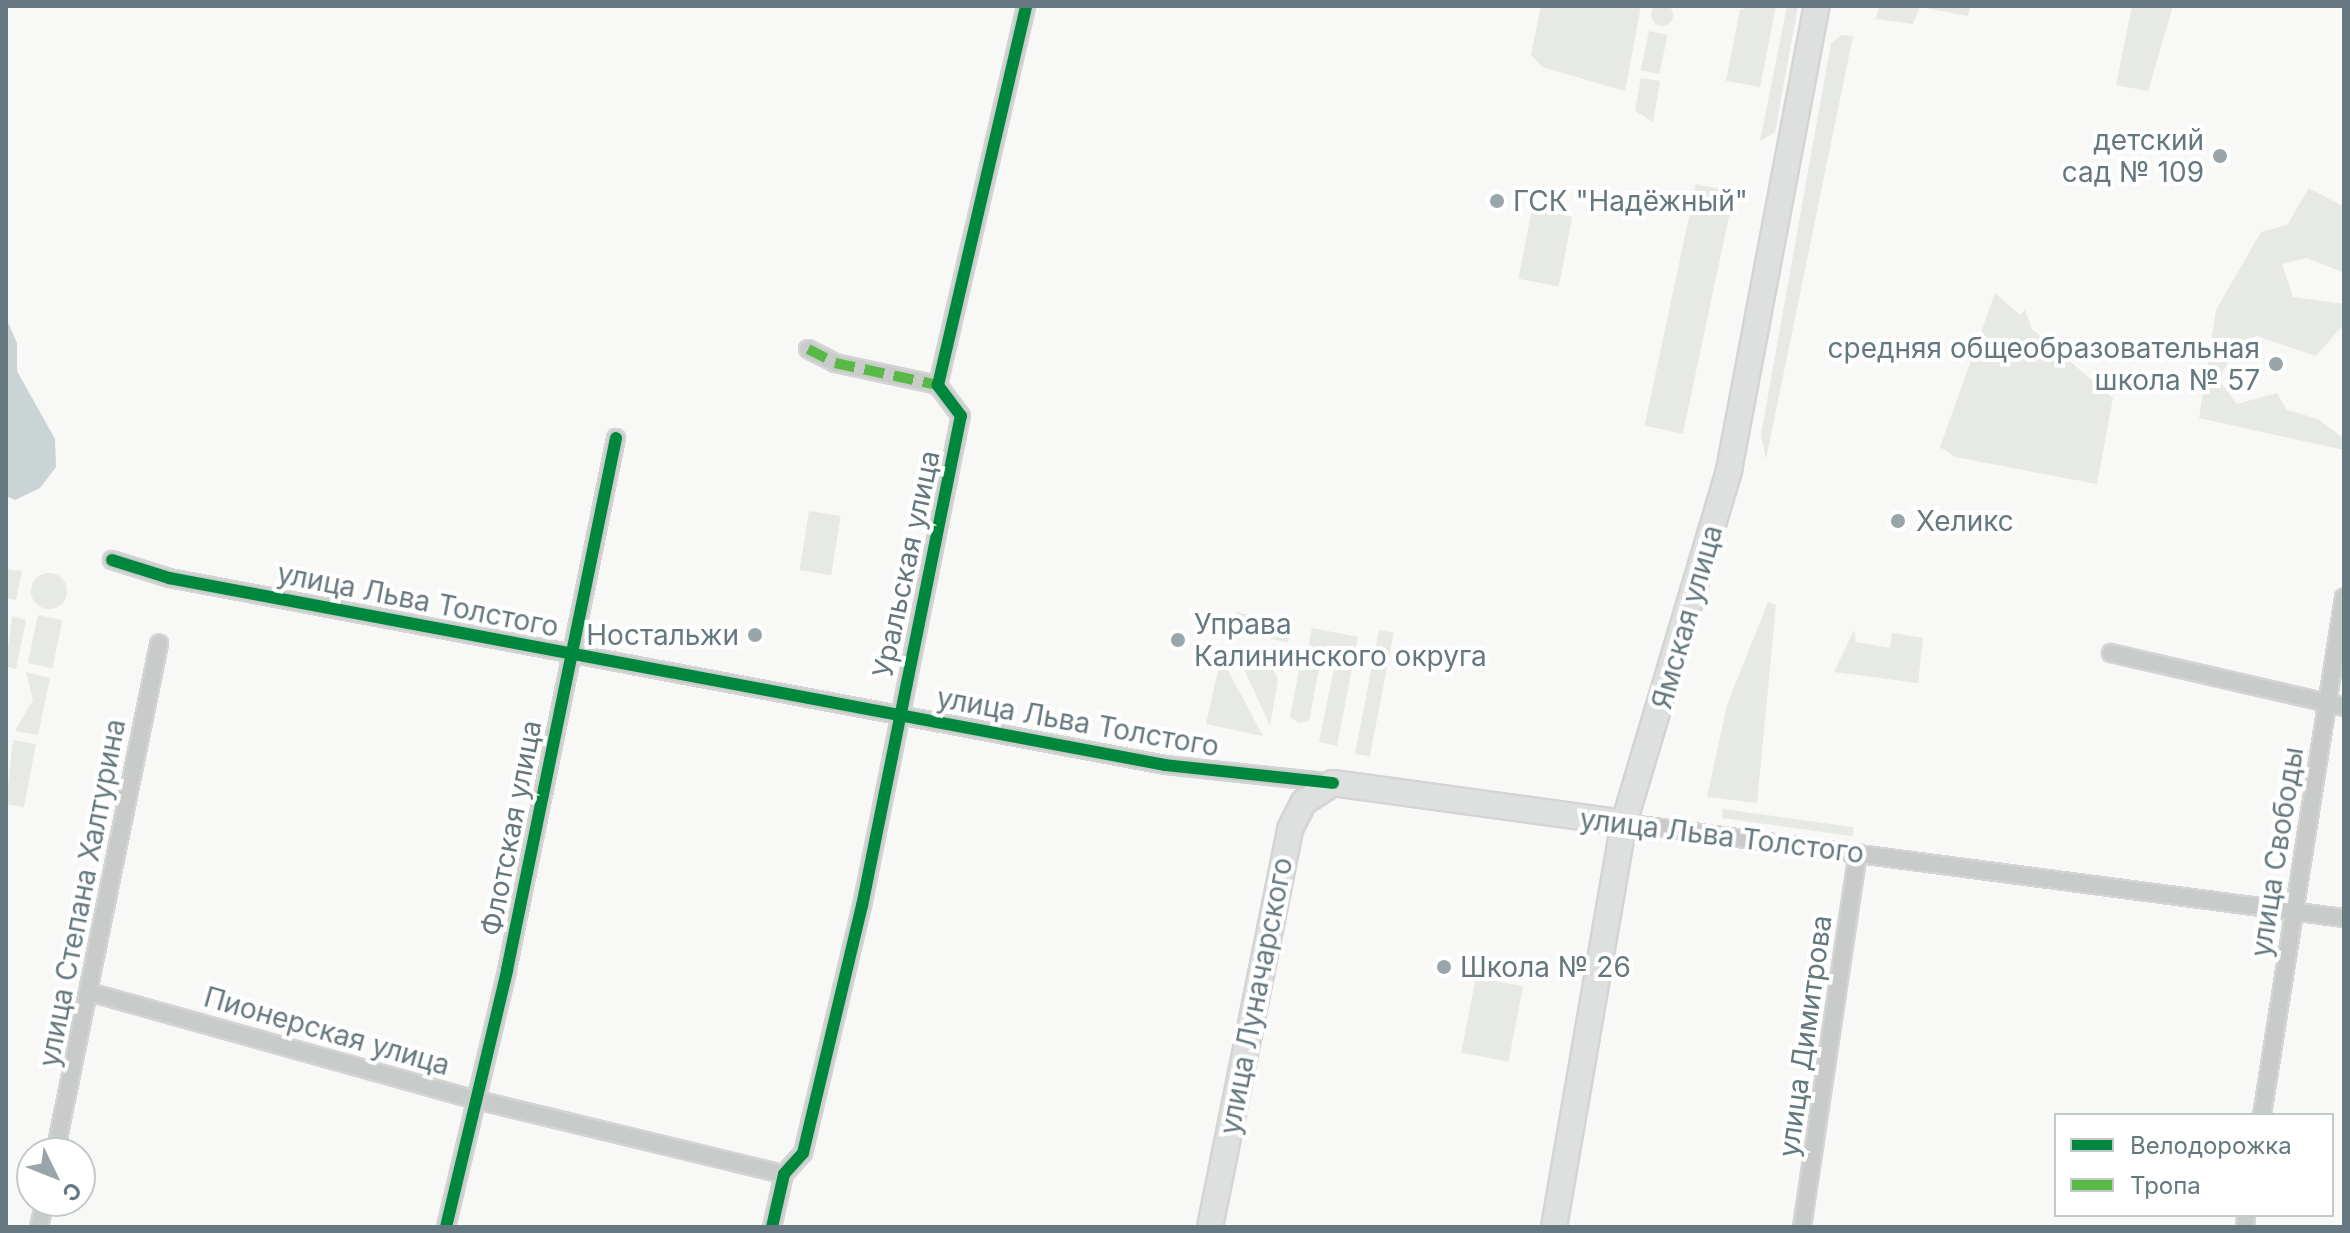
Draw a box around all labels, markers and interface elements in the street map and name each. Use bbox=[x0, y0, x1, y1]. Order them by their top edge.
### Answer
place label: детский сад № 109 bbox=[2062, 123, 2204, 189]
marker: детский сад № 109 bbox=[2211, 147, 2229, 165]
place label: ГСК "Надёжный" bbox=[1513, 184, 1748, 218]
marker: ГСК "Надёжный" bbox=[1488, 192, 1506, 210]
place label: средняя общеобразовательная школа № 57 bbox=[1828, 331, 2260, 397]
marker: средняя общеобразовательная школа № 57 bbox=[2267, 355, 2285, 373]
street label: Уральская улица bbox=[866, 447, 946, 681]
place label: Хеликс bbox=[1916, 504, 2014, 538]
marker: Хеликс bbox=[1887, 510, 1909, 532]
street label: Ямская улица bbox=[1645, 521, 1729, 713]
street label: улица Льва Толстого bbox=[274, 556, 562, 644]
place label: Управа Калининского округа bbox=[1194, 607, 1487, 673]
place label: Ностальжи bbox=[586, 618, 739, 652]
marker: Ностальжи bbox=[746, 626, 764, 644]
marker: Управа Калининского округа bbox=[1169, 631, 1187, 649]
street label: улица Льва Толстого bbox=[934, 681, 1222, 763]
street label: улица Степана Халтурина bbox=[32, 716, 132, 1070]
street label: Флотская улица bbox=[474, 718, 548, 938]
street label: улица Свободы bbox=[2244, 745, 2310, 959]
street label: улица Льва Толстого bbox=[1578, 802, 1866, 870]
street label: улица Луначарского bbox=[1213, 855, 1299, 1137]
street label: улица Димитрова bbox=[1771, 913, 1839, 1159]
place label: Школа № 26 bbox=[1460, 950, 1631, 984]
marker: Школа № 26 bbox=[1435, 958, 1453, 976]
street label: Пионерская улица bbox=[200, 980, 454, 1082]
legend bbox=[2054, 1113, 2334, 1217]
text: Велодорожка bbox=[2130, 1131, 2292, 1160]
north arrow bbox=[16, 1137, 96, 1217]
text: Тропа bbox=[2130, 1171, 2201, 1200]
text: С bbox=[57, 1177, 87, 1207]

